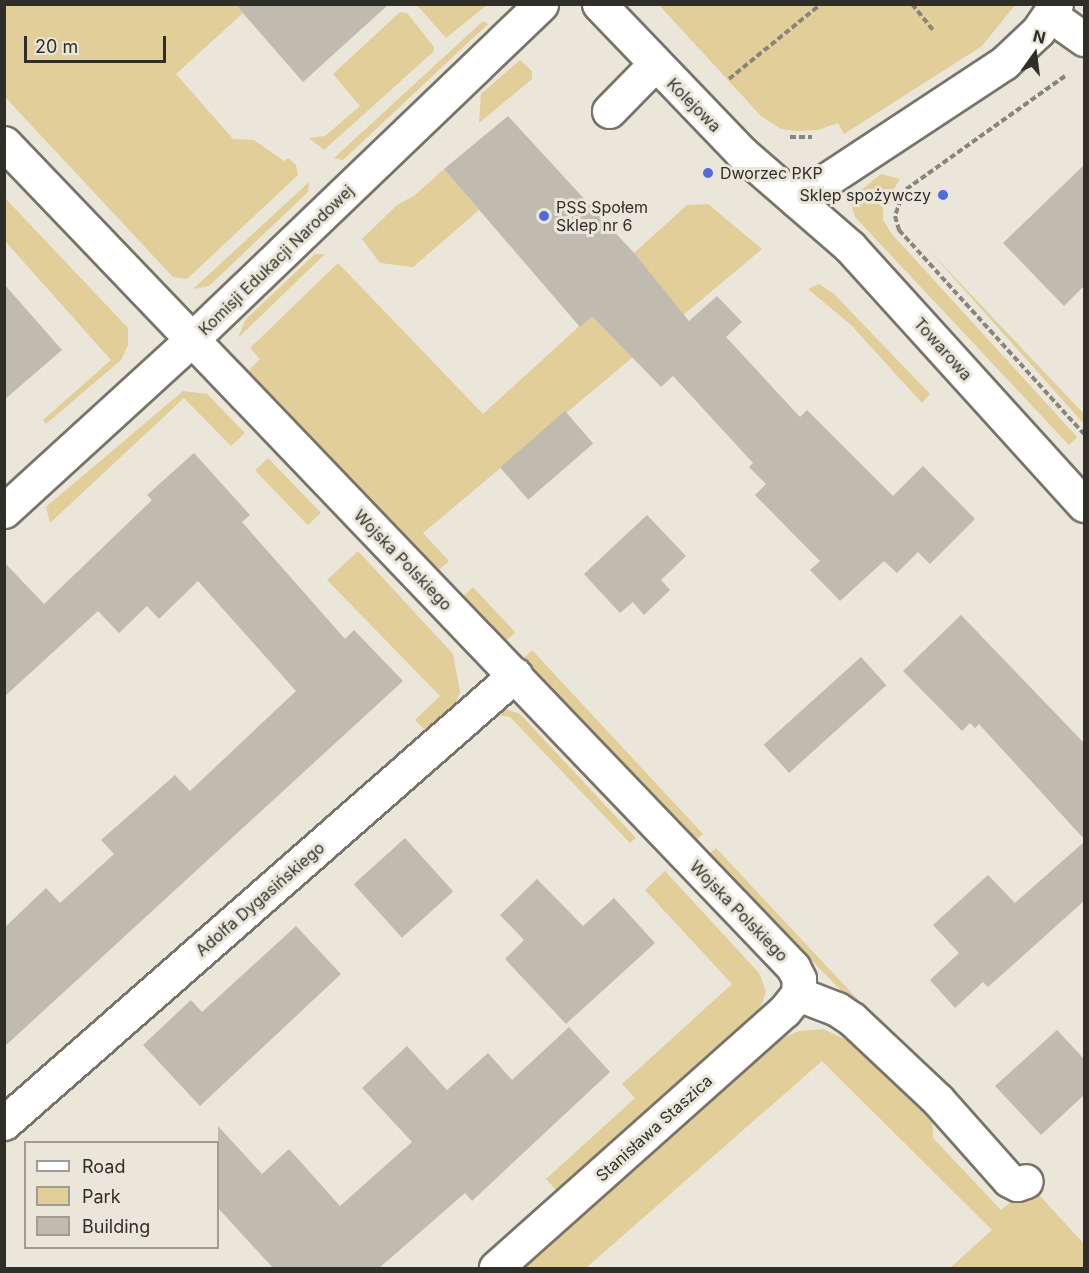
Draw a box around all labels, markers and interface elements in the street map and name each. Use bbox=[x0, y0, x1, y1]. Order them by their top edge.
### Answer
scale bar bbox=[27, 24, 170, 62]
north arrow bbox=[1005, 24, 1065, 84]
text: N bbox=[1031, 25, 1048, 48]
text: 20 m bbox=[35, 36, 78, 57]
street label: Kolejowa bbox=[663, 74, 725, 136]
place label: Dworzec PKP bbox=[720, 163, 823, 183]
marker: Dworzec PKP bbox=[701, 166, 715, 180]
street label: Komisji Edukacji Narodowej bbox=[195, 181, 357, 339]
place label: Sklep spożywczy bbox=[799, 185, 931, 205]
marker: Sklep spożywczy bbox=[936, 188, 950, 202]
place label: PSS Społem Sklep nr 6 bbox=[556, 197, 648, 235]
marker: PSS Społem Sklep nr 6 bbox=[537, 209, 551, 223]
street label: Towarowa bbox=[910, 314, 976, 384]
street label: Wojska Polskiego bbox=[350, 506, 456, 614]
street label: Adolfa Dygasińskiego bbox=[192, 838, 328, 960]
street label: Wojska Polskiego bbox=[686, 857, 792, 965]
street label: Stanisława Staszica bbox=[592, 1071, 716, 1185]
legend bbox=[24, 1141, 219, 1249]
text: Road bbox=[82, 1156, 125, 1177]
text: Park bbox=[82, 1186, 121, 1207]
text: Building bbox=[82, 1216, 150, 1237]

